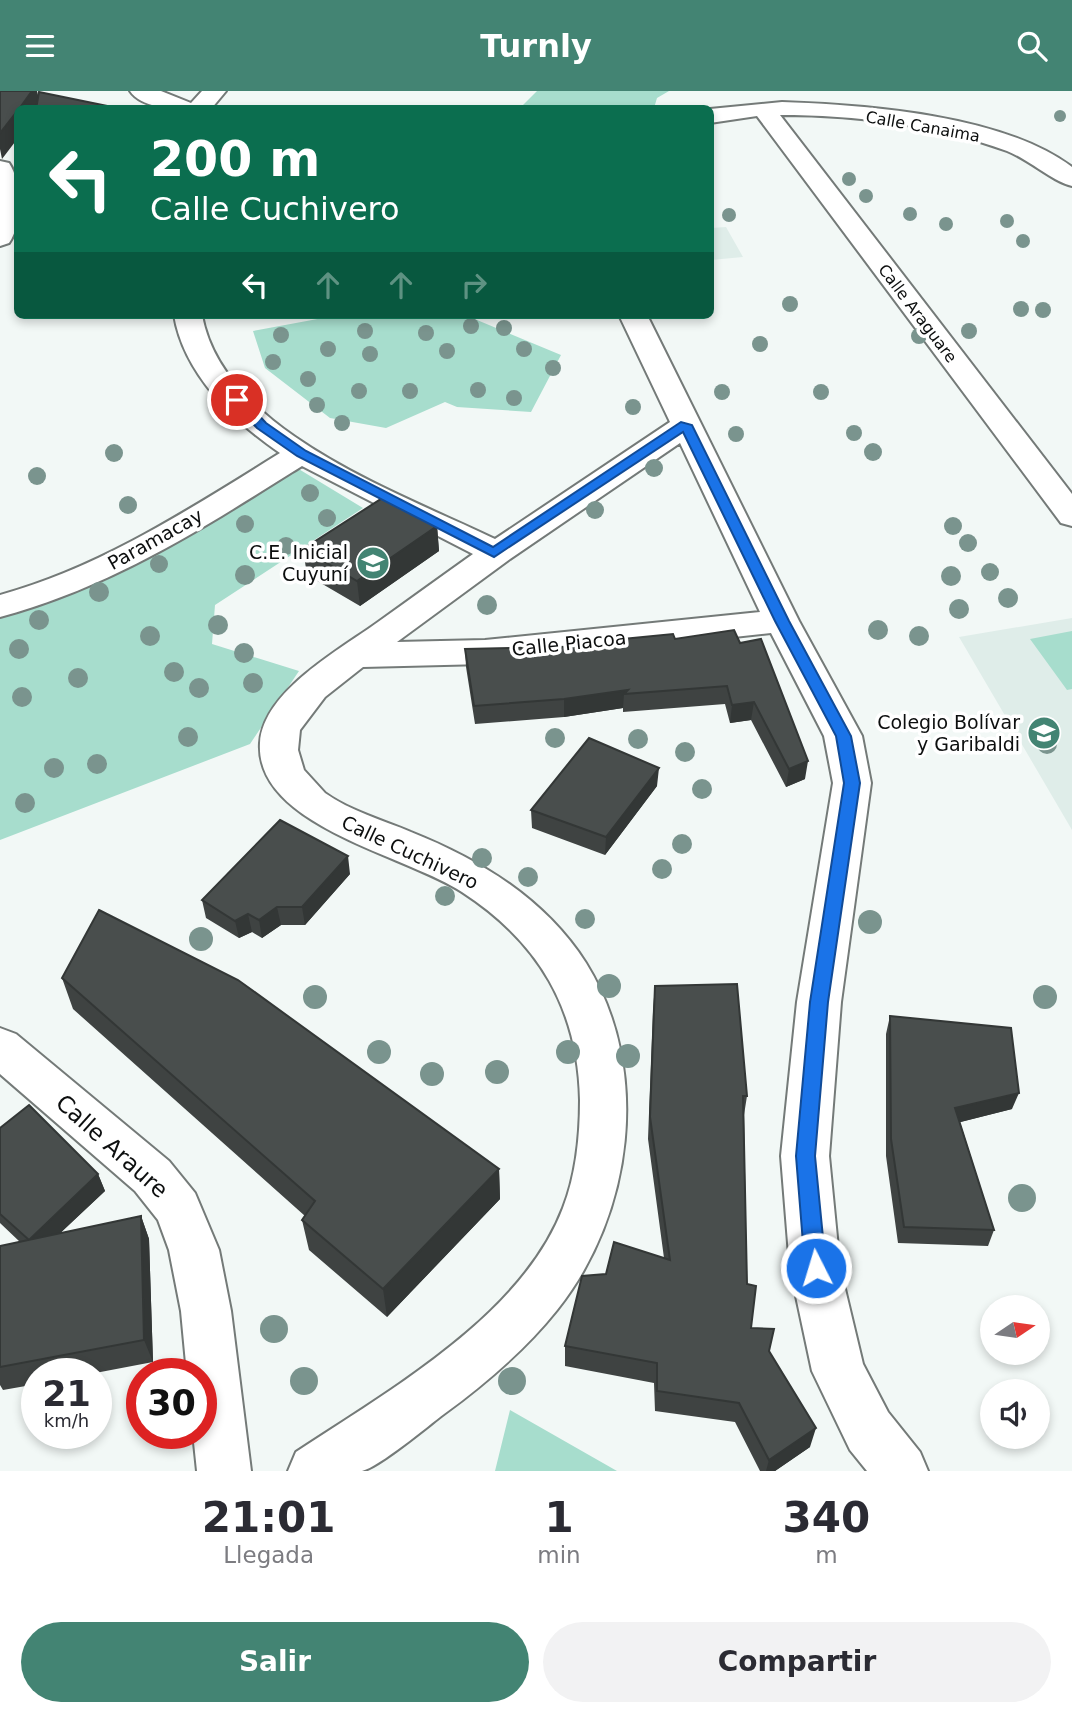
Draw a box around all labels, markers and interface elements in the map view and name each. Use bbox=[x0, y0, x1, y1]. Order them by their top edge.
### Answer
icon: menu bbox=[21, 27, 59, 65]
text: Turnly bbox=[480, 27, 592, 65]
icon: search bbox=[1013, 27, 1051, 65]
street label: Calle Canaima bbox=[864, 107, 981, 146]
text: 200 m bbox=[150, 131, 320, 188]
icon: left bbox=[35, 133, 126, 224]
text: Calle Cuchivero bbox=[150, 190, 400, 228]
street label: Calle Araguare bbox=[874, 260, 961, 366]
icon: left bbox=[236, 266, 274, 304]
icon: ahead bbox=[309, 266, 347, 304]
icon: ahead bbox=[382, 266, 420, 304]
icon: right bbox=[455, 266, 493, 304]
pin bbox=[207, 370, 267, 430]
icon: arrive bbox=[218, 381, 256, 419]
street label: Paramacay bbox=[104, 504, 206, 574]
place label: C.E. Inicial Cuyuní bbox=[249, 541, 349, 585]
school or university icon: C.E. Inicial Cuyuní bbox=[354, 544, 392, 582]
street label: Calle Piacoa bbox=[511, 626, 627, 660]
place label: Colegio Bolívar y Garibaldi bbox=[877, 711, 1020, 755]
school or university icon: Colegio Bolívar y Garibaldi bbox=[1025, 714, 1063, 752]
street label: Calle Cuchivero bbox=[338, 811, 482, 893]
street label: Calle Araure bbox=[51, 1089, 173, 1203]
position arrow bbox=[779, 1231, 853, 1305]
north arrow bbox=[980, 1295, 1050, 1365]
map controls bbox=[980, 1295, 1050, 1449]
speed limit sign: 30 bbox=[126, 1358, 217, 1449]
text: 21 bbox=[42, 1374, 91, 1414]
button: sound bbox=[980, 1379, 1050, 1449]
text: km/h bbox=[44, 1410, 89, 1431]
text: 21:01 bbox=[202, 1493, 336, 1542]
text: 1 bbox=[544, 1493, 574, 1542]
text: 340 bbox=[783, 1493, 870, 1542]
text: Llegada bbox=[223, 1542, 314, 1568]
text: min bbox=[537, 1542, 581, 1568]
text: m bbox=[815, 1542, 838, 1568]
button: Salir bbox=[21, 1622, 529, 1702]
button: Compartir bbox=[543, 1622, 1051, 1702]

